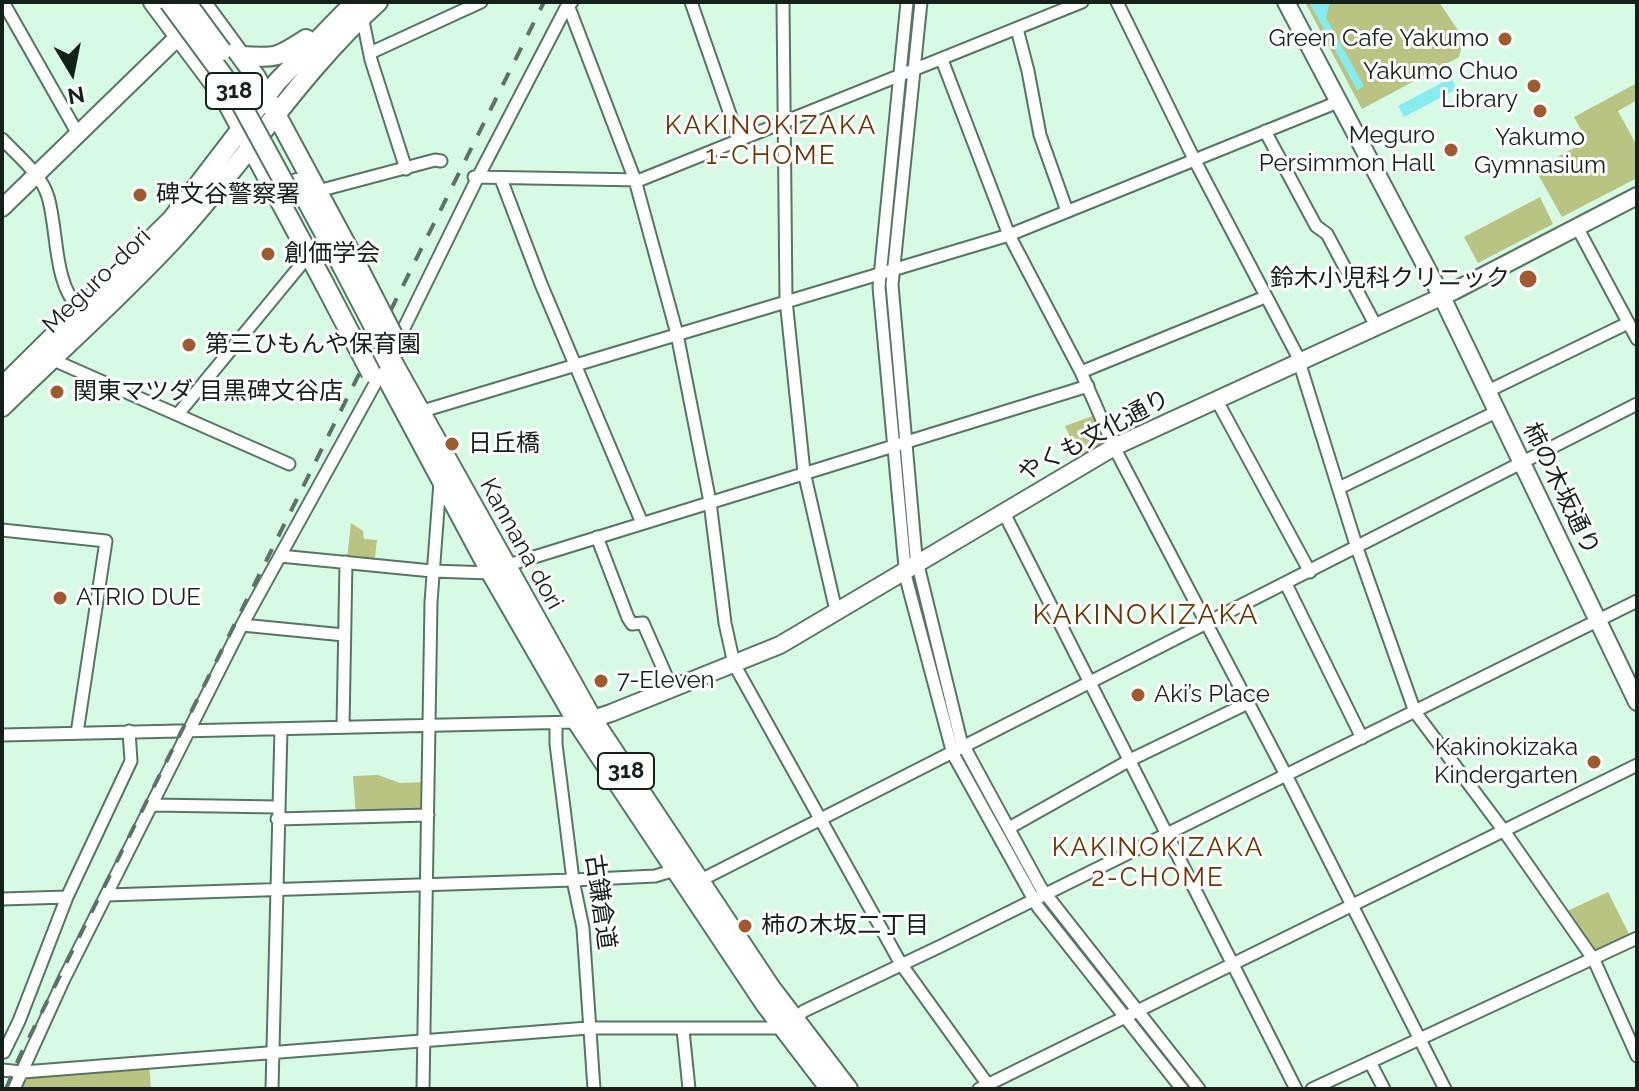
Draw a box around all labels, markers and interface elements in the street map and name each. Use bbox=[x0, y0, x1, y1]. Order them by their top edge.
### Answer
place label: Green Cafe Yakumo bbox=[1268, 25, 1489, 53]
marker: Green Cafe Yakumo bbox=[1496, 30, 1514, 48]
north arrow bbox=[32, 32, 112, 112]
place label: Yakumo Chuo Library bbox=[1363, 58, 1518, 114]
road number: 318 bbox=[206, 73, 262, 109]
marker: Yakumo Chuo Library bbox=[1525, 77, 1543, 95]
text: N bbox=[66, 81, 87, 110]
marker: Yakumo Gymnasium bbox=[1531, 102, 1549, 120]
district label: KAKINOKIZAKA 1-CHOME bbox=[665, 110, 877, 172]
place label: Meguro Persimmon Hall bbox=[1259, 122, 1435, 178]
place label: Yakumo Gymnasium bbox=[1474, 124, 1606, 180]
marker: Meguro Persimmon Hall bbox=[1442, 141, 1460, 159]
place label: 碑文谷警察署 bbox=[156, 181, 300, 209]
marker: 碑文谷警察署 bbox=[131, 186, 149, 204]
street label: Meguro-dori bbox=[37, 222, 157, 340]
place label: 創価学会 bbox=[284, 240, 380, 268]
marker: 創価学会 bbox=[259, 245, 277, 263]
place label: 鈴木小児科クリニック bbox=[1270, 265, 1510, 293]
marker: 鈴木小児科クリニック bbox=[1517, 268, 1539, 290]
place label: 第三ひもんや保育園 bbox=[205, 331, 421, 359]
marker: 第三ひもんや保育園 bbox=[180, 336, 198, 354]
place label: 関東マツダ 目黒碑文谷店 bbox=[73, 378, 343, 406]
marker: 関東マツダ 目黒碑文谷店 bbox=[48, 383, 66, 401]
street label: やくも文化通り bbox=[1013, 384, 1175, 488]
street label: 柿の木坂通り bbox=[1516, 418, 1606, 560]
place label: 日丘橋 bbox=[468, 430, 540, 458]
marker: 日丘橋 bbox=[443, 435, 461, 453]
street label: Kannana dori bbox=[473, 473, 569, 615]
place label: ATRIO DUE bbox=[76, 584, 201, 612]
marker: ATRIO DUE bbox=[51, 589, 69, 607]
district label: KAKINOKIZAKA bbox=[1033, 599, 1259, 633]
place label: 7-Eleven bbox=[617, 667, 715, 695]
marker: 7-Eleven bbox=[592, 672, 610, 690]
place label: Aki’s Place bbox=[1154, 681, 1270, 709]
marker: Aki’s Place bbox=[1129, 686, 1147, 704]
place label: Kakinokizaka Kindergarten bbox=[1434, 734, 1578, 790]
road number: 318 bbox=[598, 753, 654, 789]
marker: Kakinokizaka Kindergarten bbox=[1585, 753, 1603, 771]
district label: KAKINOKIZAKA 2-CHOME bbox=[1052, 832, 1264, 894]
street label: 古鎌倉道 bbox=[579, 852, 621, 952]
place label: 柿の木坂二丁目 bbox=[761, 912, 929, 940]
marker: 柿の木坂二丁目 bbox=[736, 917, 754, 935]

